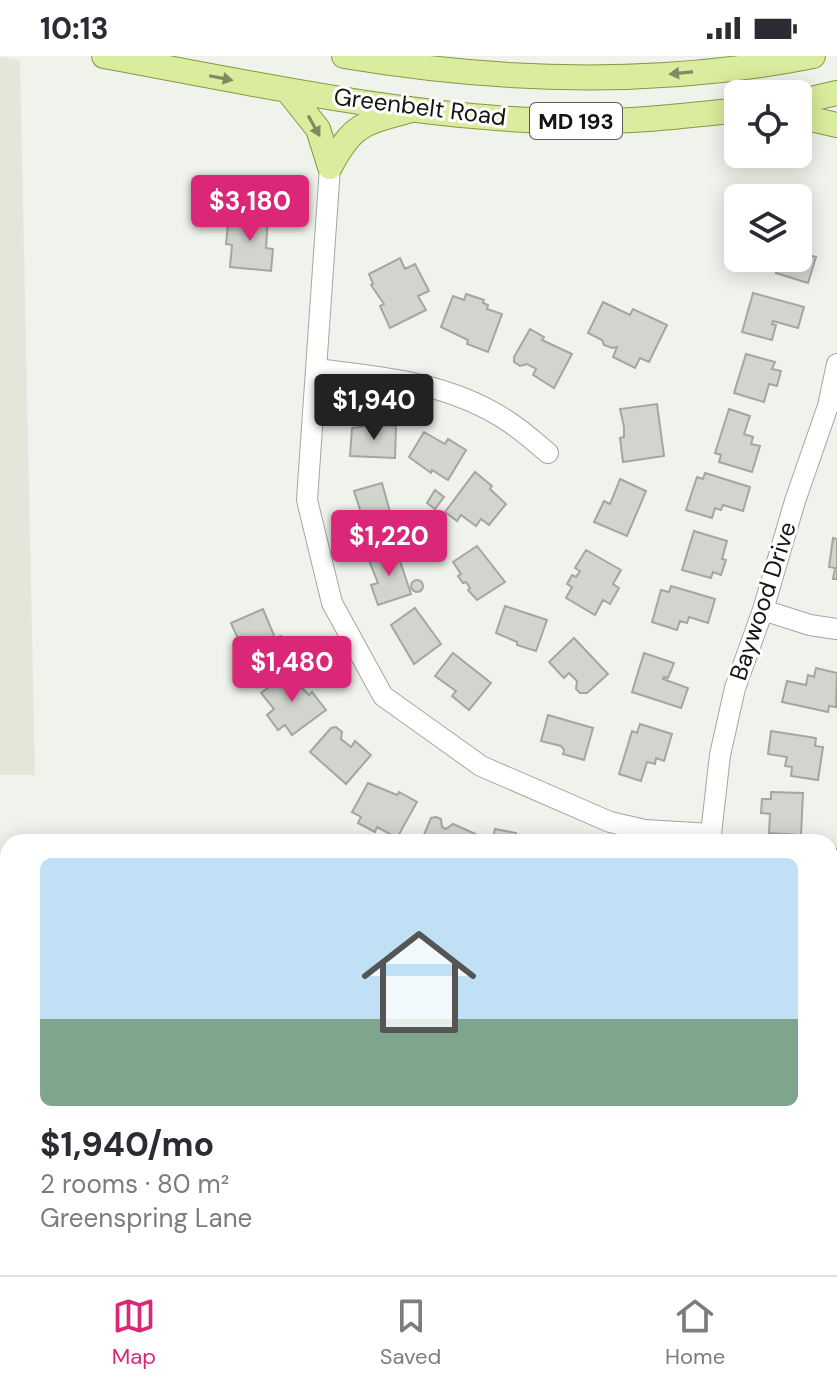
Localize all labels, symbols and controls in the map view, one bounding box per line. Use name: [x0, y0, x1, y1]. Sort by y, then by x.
text: 10:13: [40, 9, 109, 48]
one-way arrow: [668, 67, 693, 80]
one-way arrow: [209, 72, 234, 84]
map controls: [724, 80, 812, 272]
button: locate: [724, 80, 812, 168]
street label: Greenbelt Road: [332, 81, 508, 132]
road number: MD 193: [530, 103, 622, 139]
one-way arrow: [307, 114, 321, 137]
pin: $3,180: [185, 175, 315, 243]
text: $3,180: [209, 184, 291, 218]
button: layers: [724, 184, 812, 272]
pin: $1,940: [309, 374, 439, 442]
text: $1,940: [332, 383, 416, 417]
pin: $1,220: [324, 510, 454, 578]
street label: Baywood Drive: [722, 518, 803, 684]
text: $1,220: [349, 519, 429, 553]
pin: $1,480: [227, 636, 357, 704]
text: $1,480: [250, 645, 334, 679]
icon: home: [347, 910, 491, 1054]
text: $1,940/mo: [40, 1122, 214, 1167]
text: 2 rooms · 80 m²: [40, 1167, 229, 1201]
text: Greenspring Lane: [40, 1201, 252, 1235]
tab: Map: [112, 1294, 156, 1371]
tab: Saved: [380, 1294, 441, 1371]
tab: Home: [665, 1294, 725, 1371]

